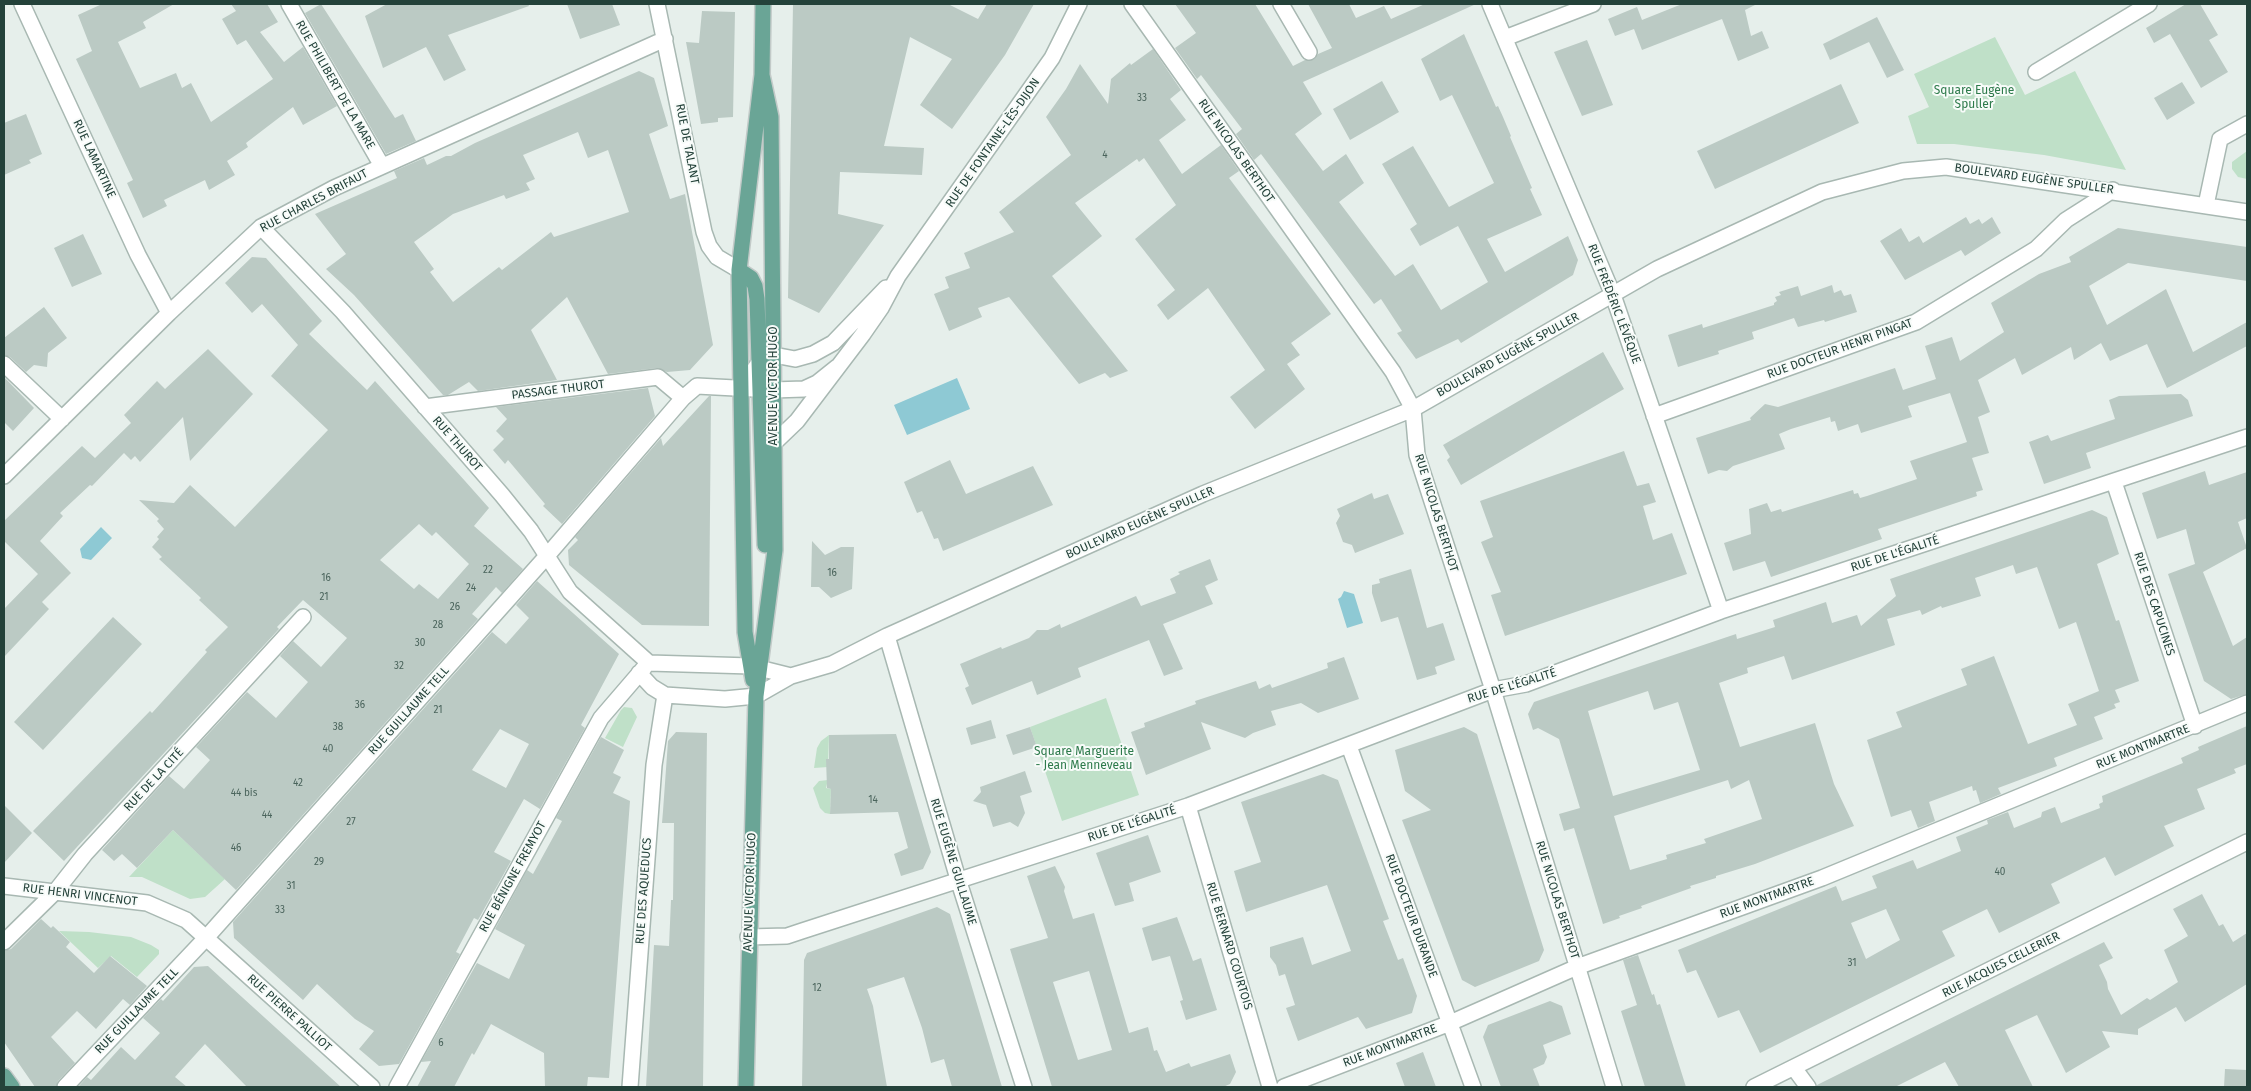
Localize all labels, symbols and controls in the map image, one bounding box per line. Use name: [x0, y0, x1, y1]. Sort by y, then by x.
street label: RUE PHILIBERT DE LA MARE: [292, 18, 378, 152]
street label: RUE DE FONTAINE-LÈS-DIJON: [943, 76, 1043, 210]
park label: Square Eugène Spuller: [1934, 84, 2014, 112]
house number: 33: [1137, 92, 1147, 104]
street label: RUE NICOLAS BERTHOT: [1195, 96, 1277, 206]
street label: RUE DE TALANT: [672, 102, 702, 186]
street label: RUE LAMARTINE: [69, 117, 119, 201]
house number: 4: [1102, 149, 1108, 161]
street label: BOULEVARD EUGÈNE SPULLER: [1953, 161, 2115, 197]
street label: RUE CHARLES BRIFAUT: [258, 166, 370, 236]
street label: RUE FRÉDÉRIC LÉVÊQUE: [1584, 242, 1644, 366]
street label: BOULEVARD EUGÈNE SPULLER: [1434, 310, 1582, 400]
street label: RUE DOCTEUR HENRI PINGAT: [1765, 316, 1915, 382]
street label: AVENUE VICTOR HUGO: [767, 327, 781, 445]
street label: PASSAGE THUROT: [511, 377, 605, 403]
street label: RUE THUROT: [429, 414, 485, 474]
street label: RUE NICOLAS BERTHOT: [1411, 452, 1461, 574]
street label: BOULEVARD EUGÈNE SPULLER: [1064, 484, 1216, 562]
street label: RUE DE L'ÉGALITÉ: [1849, 533, 1941, 575]
street label: RUE DES CAPUCINES: [2130, 550, 2178, 658]
house number: 22: [483, 564, 493, 576]
house number: 16: [827, 567, 837, 579]
house number: 16: [321, 572, 331, 584]
house number: 24: [466, 582, 476, 594]
house number: 21: [319, 591, 329, 603]
house number: 26: [450, 601, 460, 613]
house number: 28: [433, 619, 443, 631]
house number: 30: [415, 637, 425, 649]
house number: 32: [394, 660, 404, 672]
street label: RUE GUILLAUME TELL: [366, 664, 452, 758]
street label: RUE DE L'ÉGALITÉ: [1466, 666, 1558, 706]
house number: 36: [355, 699, 365, 711]
house number: 21: [433, 704, 443, 716]
house number: 38: [333, 721, 343, 733]
street label: RUE MONTMARTRE: [2094, 722, 2192, 772]
house number: 40: [323, 743, 333, 755]
street label: RUE DE LA CITÉ: [121, 745, 187, 815]
park label: Square Marguerite - Jean Menneveau: [1034, 745, 1134, 773]
house number: 42: [293, 777, 303, 789]
house number: 44 bis: [231, 787, 257, 799]
house number: 14: [868, 794, 878, 806]
street label: RUE EUGÈNE GUILLAUME: [927, 797, 979, 927]
street label: RUE DE L'ÉGALITÉ: [1086, 803, 1178, 845]
house number: 44: [262, 809, 272, 821]
house number: 27: [346, 816, 356, 828]
street label: RUE BÉNIGNE FREMYOT: [477, 819, 549, 935]
street label: AVENUE VICTOR HUGO: [741, 832, 759, 952]
street label: RUE DES AQUEDUCS: [633, 837, 655, 945]
street label: RUE NICOLAS BERTHOT: [1532, 839, 1582, 961]
house number: 46: [231, 842, 241, 854]
street label: RUE DOCTEUR DURANDE: [1382, 852, 1440, 980]
house number: 29: [314, 856, 324, 868]
house number: 40: [1995, 866, 2005, 878]
street label: RUE MONTMARTRE: [1718, 874, 1816, 922]
house number: 31: [286, 880, 296, 892]
street label: RUE BERNARD COURTOIS: [1203, 880, 1255, 1012]
street label: RUE HENRI VINCENOT: [22, 881, 138, 909]
house number: 33: [275, 904, 285, 916]
street label: RUE JACQUES CELLERIER: [1940, 929, 2062, 1001]
house number: 31: [1847, 957, 1857, 969]
street label: RUE GUILLAUME TELL: [92, 965, 182, 1057]
street label: RUE PIERRE PALLIOT: [244, 971, 334, 1055]
house number: 12: [812, 982, 822, 994]
street label: RUE MONTMARTRE: [1341, 1021, 1439, 1071]
house number: 6: [438, 1037, 444, 1049]

